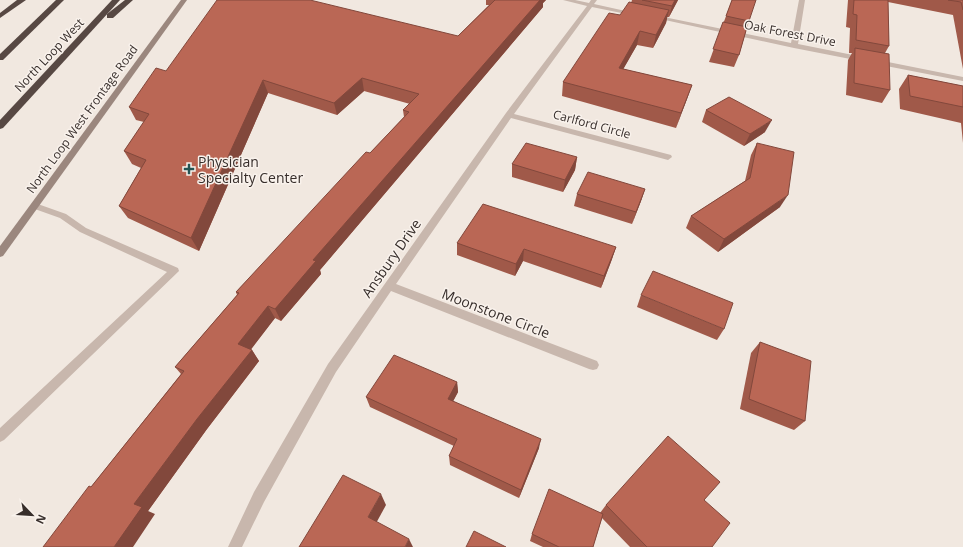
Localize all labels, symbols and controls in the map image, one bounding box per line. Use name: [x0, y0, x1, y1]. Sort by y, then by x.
street label: North Loop West: [10, 15, 88, 95]
street label: Oak Forest Drive: [743, 16, 838, 50]
street label: North Loop West Frontage Road: [22, 41, 142, 197]
street label: Carlford Circle: [551, 105, 633, 143]
place label: Physician Specialty Center: [198, 152, 303, 187]
marker: Physician Specialty Center: [183, 163, 195, 175]
street label: Ansbury Drive: [357, 215, 425, 301]
street label: Moonstone Circle: [439, 284, 553, 342]
north arrow: [12, 495, 52, 535]
text: N: [33, 512, 50, 527]

